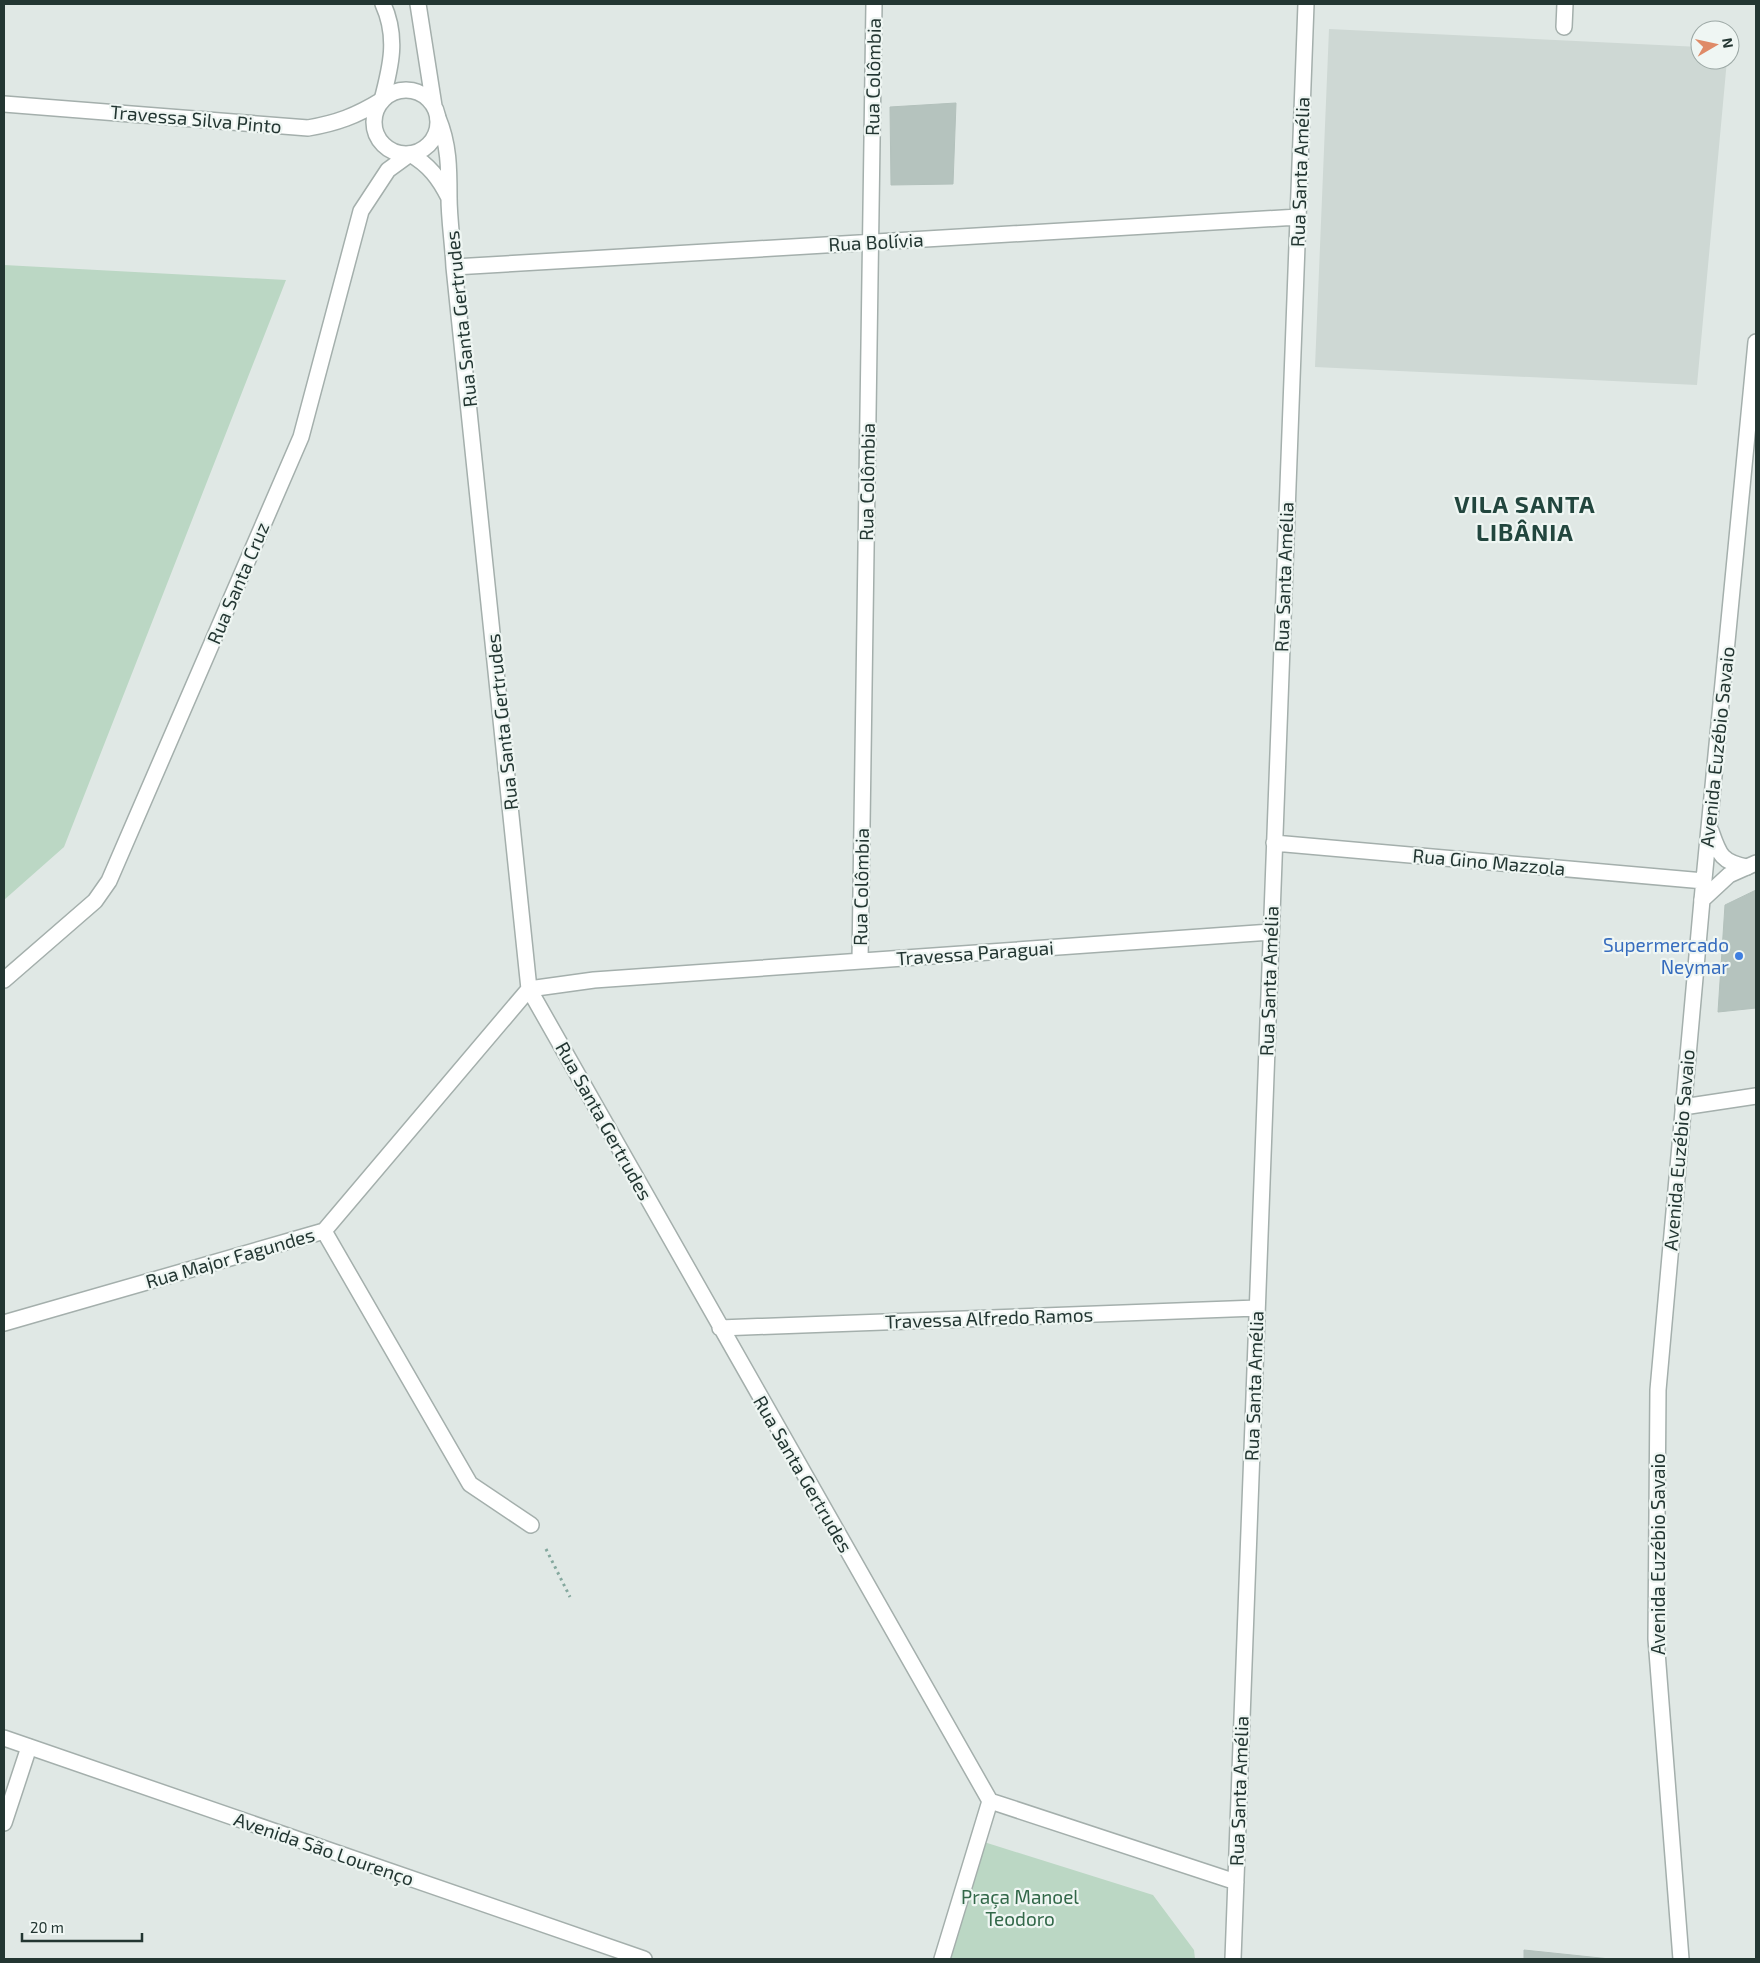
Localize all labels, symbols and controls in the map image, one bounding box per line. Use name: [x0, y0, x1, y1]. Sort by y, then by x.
street label: Rua Colômbia: [860, 18, 885, 136]
north arrow: [1690, 20, 1740, 70]
text: N: [1719, 37, 1738, 49]
street label: Rua Santa Amélia: [1285, 96, 1314, 247]
street label: Travessa Silva Pinto: [110, 100, 283, 137]
street label: Rua Bolívia: [828, 228, 924, 255]
street label: Rua Santa Gertrudes: [440, 230, 481, 409]
street label: Rua Colômbia: [854, 423, 879, 541]
district label: VILA SANTA LIBÂNIA: [1454, 489, 1596, 546]
street label: Rua Santa Amélia: [1269, 501, 1298, 652]
street label: Rua Santa Cruz: [202, 518, 274, 647]
street label: Rua Santa Gertrudes: [481, 633, 522, 812]
street label: Avenida Euzébio Savaio: [1695, 645, 1738, 849]
street label: Rua Colômbia: [848, 828, 873, 946]
street label: Rua Gino Mazzola: [1412, 843, 1566, 880]
street label: Rua Santa Amélia: [1254, 905, 1283, 1056]
place label: Supermercado Neymar: [1603, 933, 1729, 978]
street label: Travessa Paraguai: [896, 936, 1054, 969]
marker: Supermercado Neymar: [1733, 950, 1745, 962]
street label: Rua Santa Gertrudes: [551, 1038, 658, 1204]
street label: Avenida Euzébio Savaio: [1658, 1048, 1699, 1251]
street label: Rua Major Fagundes: [143, 1222, 317, 1293]
street label: Travessa Alfredo Ramos: [884, 1302, 1094, 1333]
street label: Rua Santa Amélia: [1239, 1310, 1268, 1461]
street label: Rua Santa Gertrudes: [749, 1391, 858, 1556]
street label: Avenida Euzébio Savaio: [1646, 1453, 1669, 1655]
street label: Rua Santa Amélia: [1224, 1715, 1253, 1866]
street label: Avenida São Lourenço: [231, 1807, 417, 1891]
park label: Praça Manoel Teodoro: [961, 1885, 1079, 1930]
scale bar: [22, 1910, 142, 1942]
text: 20 m: [30, 1918, 64, 1936]

